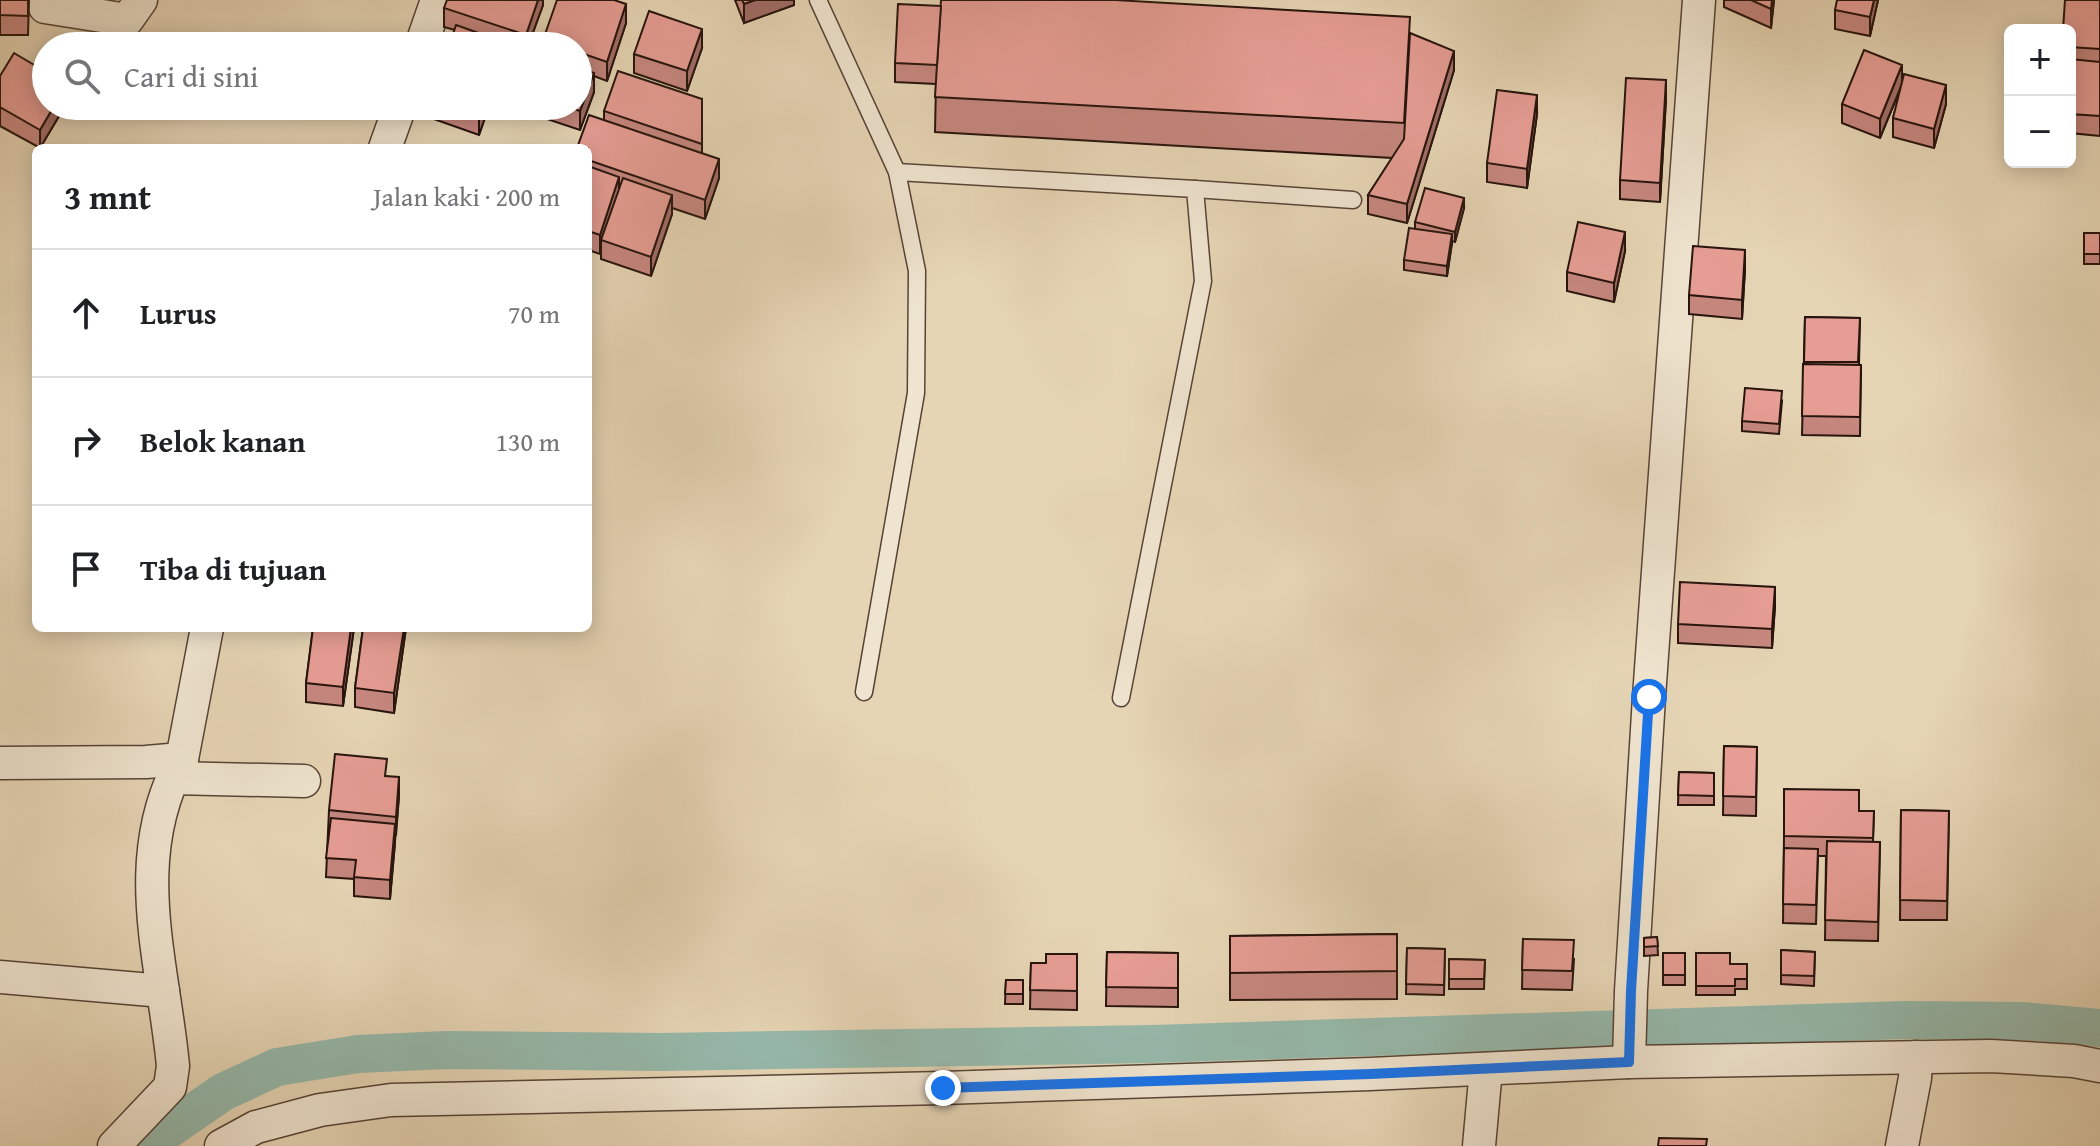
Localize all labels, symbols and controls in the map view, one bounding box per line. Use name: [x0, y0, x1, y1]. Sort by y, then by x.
map controls: [2004, 24, 2076, 168]
button: +: [2004, 24, 2076, 96]
search box: [32, 32, 592, 120]
icon: search: [60, 54, 104, 98]
text: Cari di sini: [124, 54, 259, 98]
button: −: [2004, 96, 2076, 168]
text: 3 mnt: [64, 172, 151, 221]
text: Jalan kaki · 200 m: [373, 177, 560, 216]
icon: ahead: [64, 291, 108, 335]
text: Lurus: [140, 291, 217, 335]
text: 70 m: [508, 294, 560, 333]
icon: right: [64, 419, 108, 463]
text: Belok kanan: [140, 419, 305, 463]
text: 130 m: [495, 422, 560, 461]
icon: arrive: [64, 547, 108, 591]
text: Tiba di tujuan: [140, 547, 326, 591]
route start: [1631, 679, 1667, 715]
route end: [925, 1070, 961, 1106]

